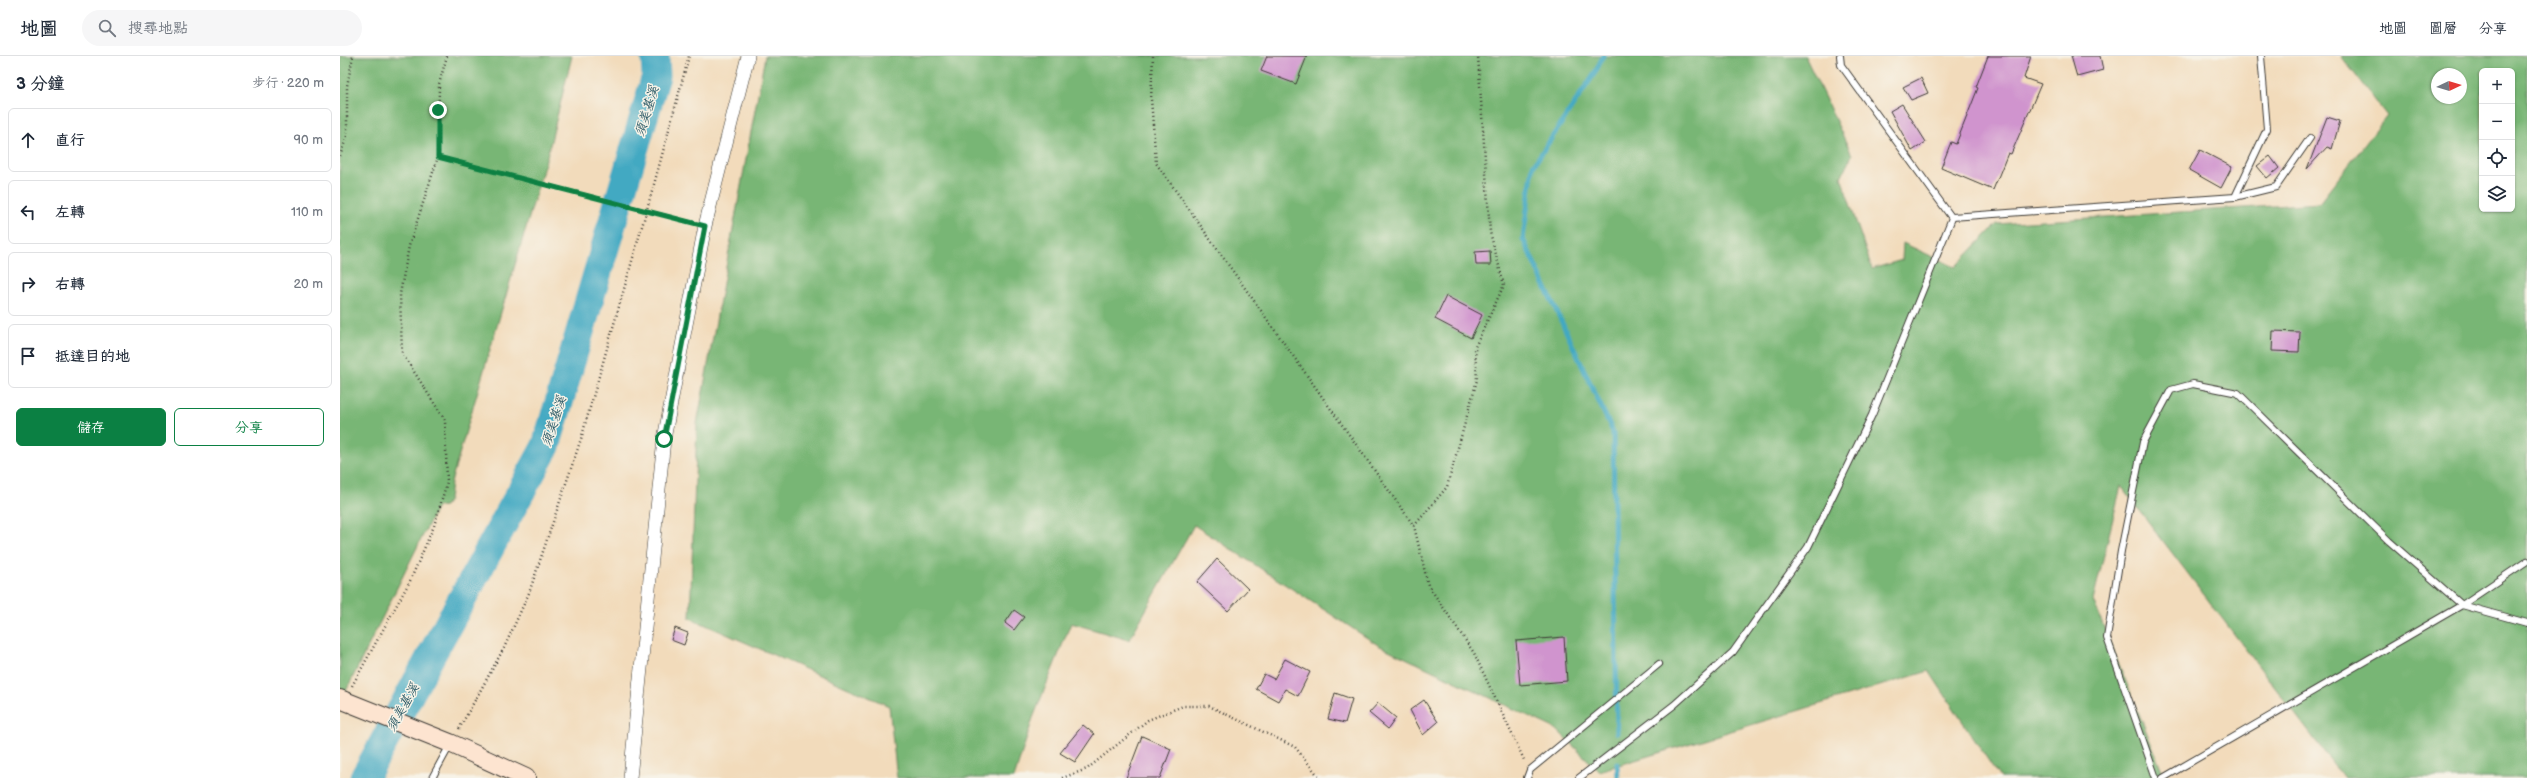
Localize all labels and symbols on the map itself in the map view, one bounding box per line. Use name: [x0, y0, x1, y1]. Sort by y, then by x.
north arrow: [2431, 68, 2467, 104]
water label: 須美基溪: [632, 83, 662, 139]
route end: [429, 101, 447, 119]
water label: 須美基溪: [538, 393, 570, 449]
route start: [655, 430, 673, 448]
water label: 須美基溪: [383, 680, 423, 734]

